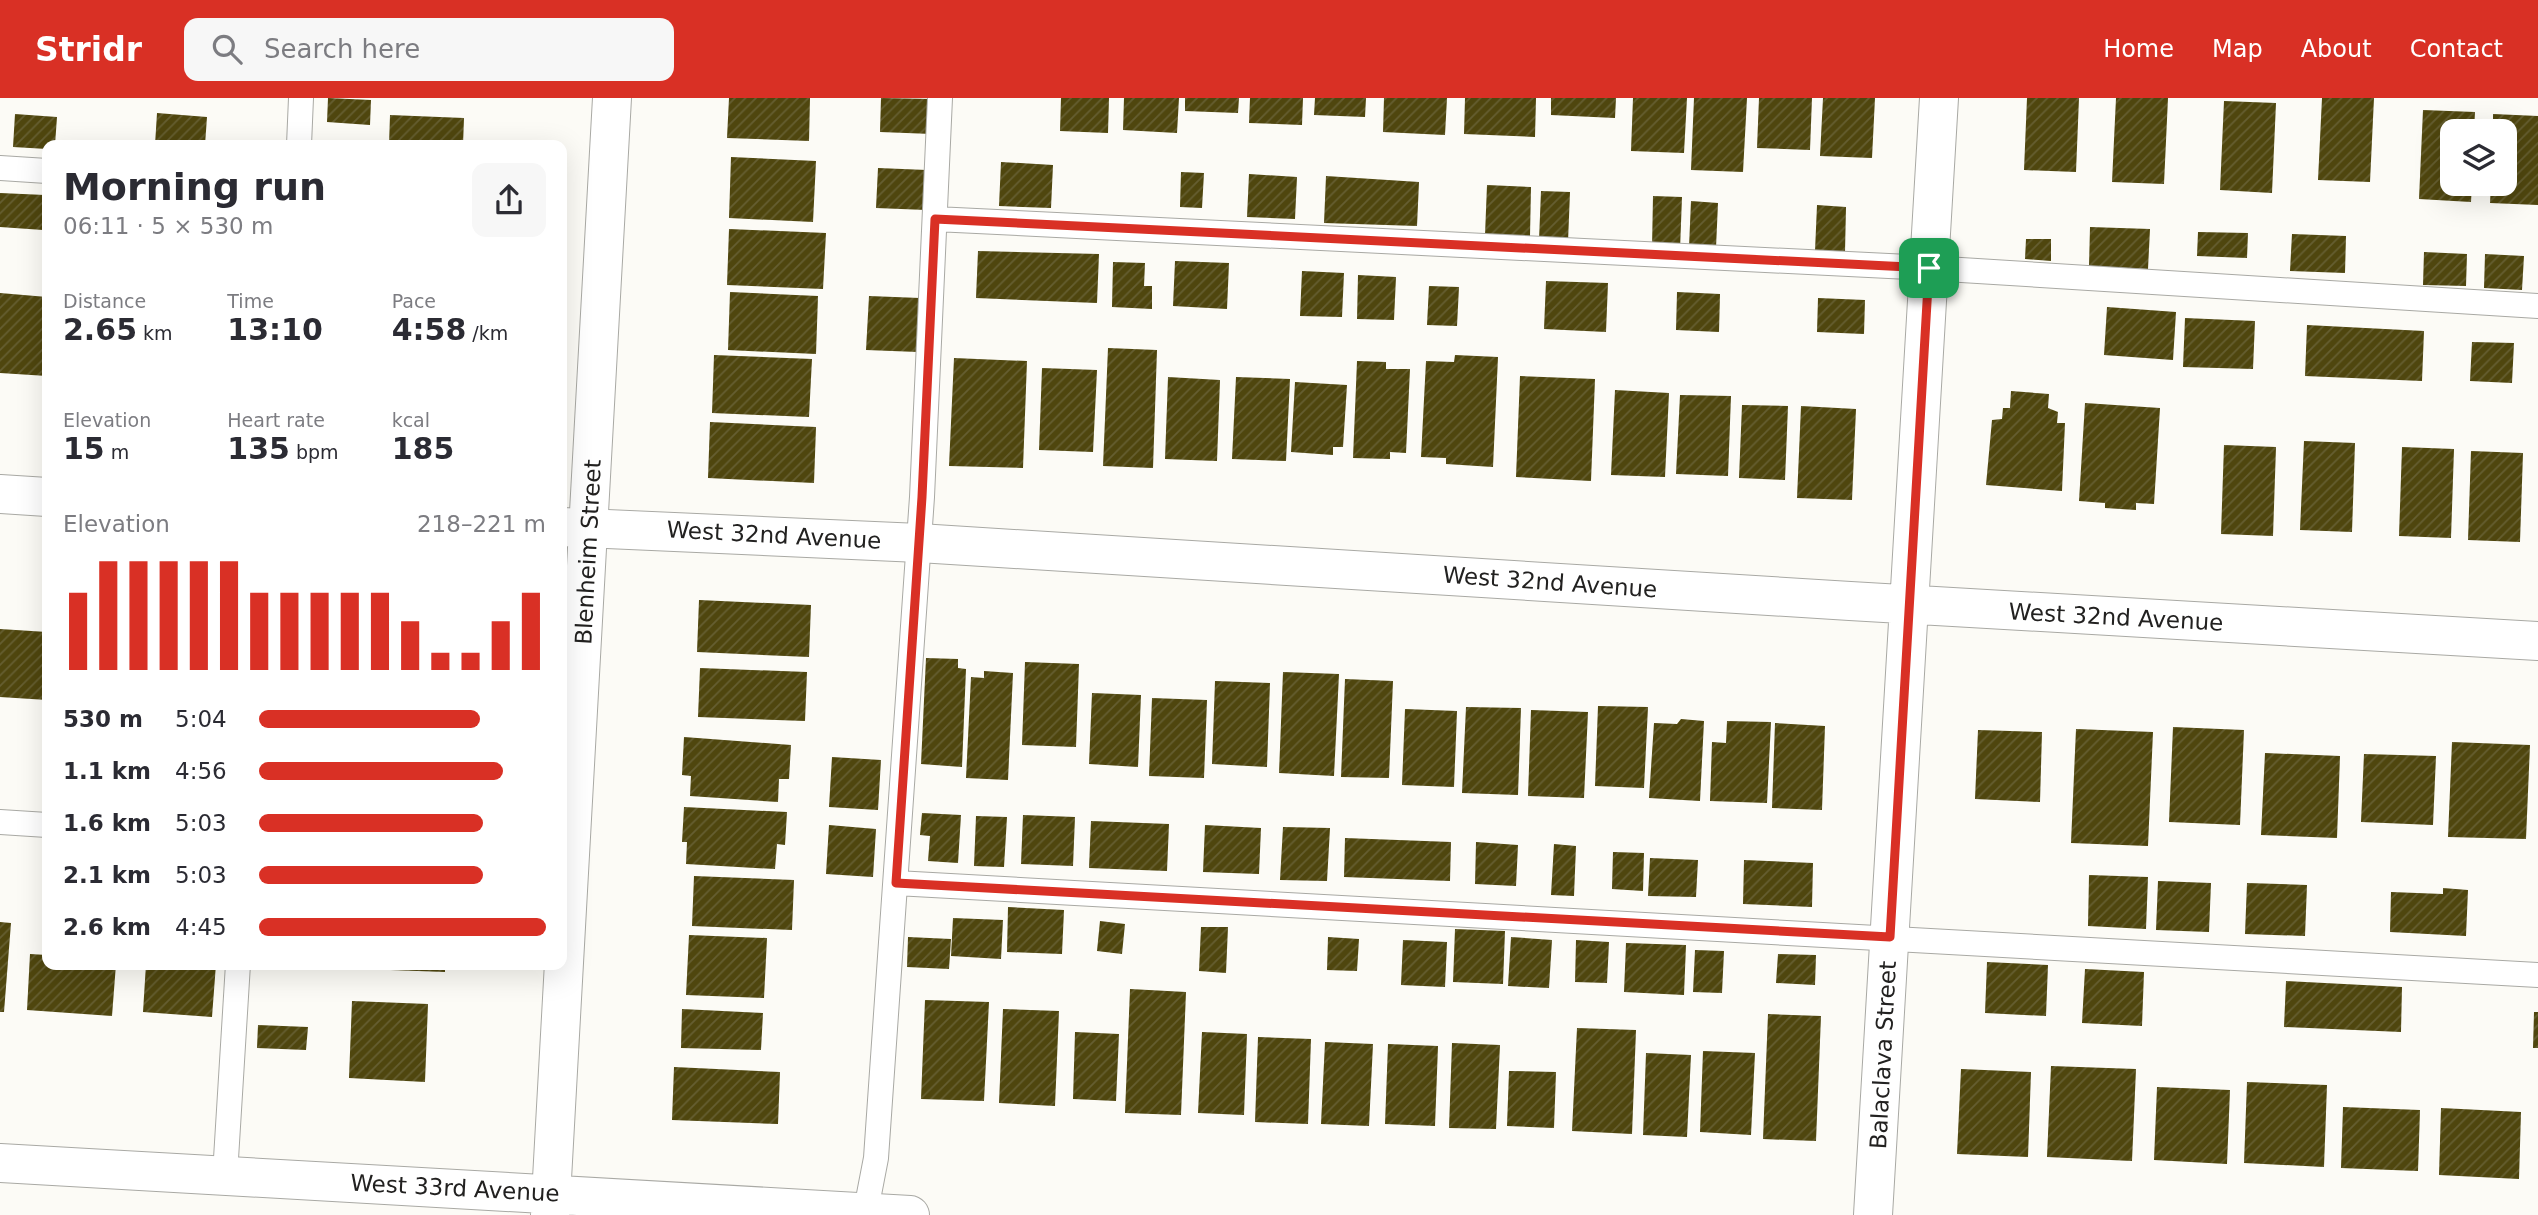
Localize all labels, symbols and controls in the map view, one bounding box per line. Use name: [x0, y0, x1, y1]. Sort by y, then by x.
search box: [184, 18, 674, 81]
text: Stridr: [35, 30, 142, 69]
icon: search: [208, 30, 246, 68]
text: Search here: [264, 34, 420, 64]
text: Home: [2103, 35, 2174, 63]
text: Map: [2212, 35, 2263, 63]
text: About: [2301, 35, 2372, 63]
text: Contact: [2410, 35, 2503, 63]
map controls: [2440, 119, 2517, 196]
button: layers: [2440, 119, 2517, 196]
button: share: [472, 163, 546, 237]
text: Morning run: [63, 165, 326, 209]
text: 06:11 · 5 × 530 m: [63, 213, 273, 239]
pin: [1899, 238, 1959, 298]
icon: arrive: [1910, 249, 1948, 287]
text: Distance: [63, 290, 146, 312]
text: Time: [227, 290, 274, 312]
text: Pace: [392, 290, 436, 312]
text: 2.65: [63, 312, 137, 347]
text: 13:10: [227, 312, 323, 347]
text: 4:58: [392, 312, 466, 347]
text: km: [137, 322, 173, 344]
text: /km: [466, 322, 508, 344]
text: Elevation: [63, 409, 151, 431]
text: Heart rate: [227, 409, 325, 431]
text: kcal: [392, 409, 430, 431]
text: 15: [63, 431, 105, 466]
text: 135: [227, 431, 290, 466]
text: 185: [392, 431, 454, 466]
text: m: [105, 441, 129, 463]
text: bpm: [290, 441, 339, 463]
street label: Blenheim Street: [570, 459, 606, 645]
text: Elevation: [63, 511, 170, 537]
text: 218–221 m: [417, 511, 546, 537]
street label: West 32nd Avenue: [666, 516, 882, 554]
street label: West 32nd Avenue: [1442, 562, 1658, 602]
street label: West 32nd Avenue: [2008, 598, 2224, 636]
text: 530 m: [63, 706, 143, 732]
text: 5:04: [175, 706, 227, 732]
text: 1.1 km: [63, 758, 151, 784]
text: 4:56: [175, 758, 227, 784]
text: 1.6 km: [63, 810, 151, 836]
text: 5:03: [175, 810, 227, 836]
text: 2.1 km: [63, 862, 151, 888]
text: 5:03: [175, 862, 227, 888]
text: 2.6 km: [63, 914, 151, 940]
text: 4:45: [175, 914, 227, 940]
street label: Balaclava Street: [1865, 960, 1901, 1150]
street label: West 33rd Avenue: [350, 1170, 560, 1206]

